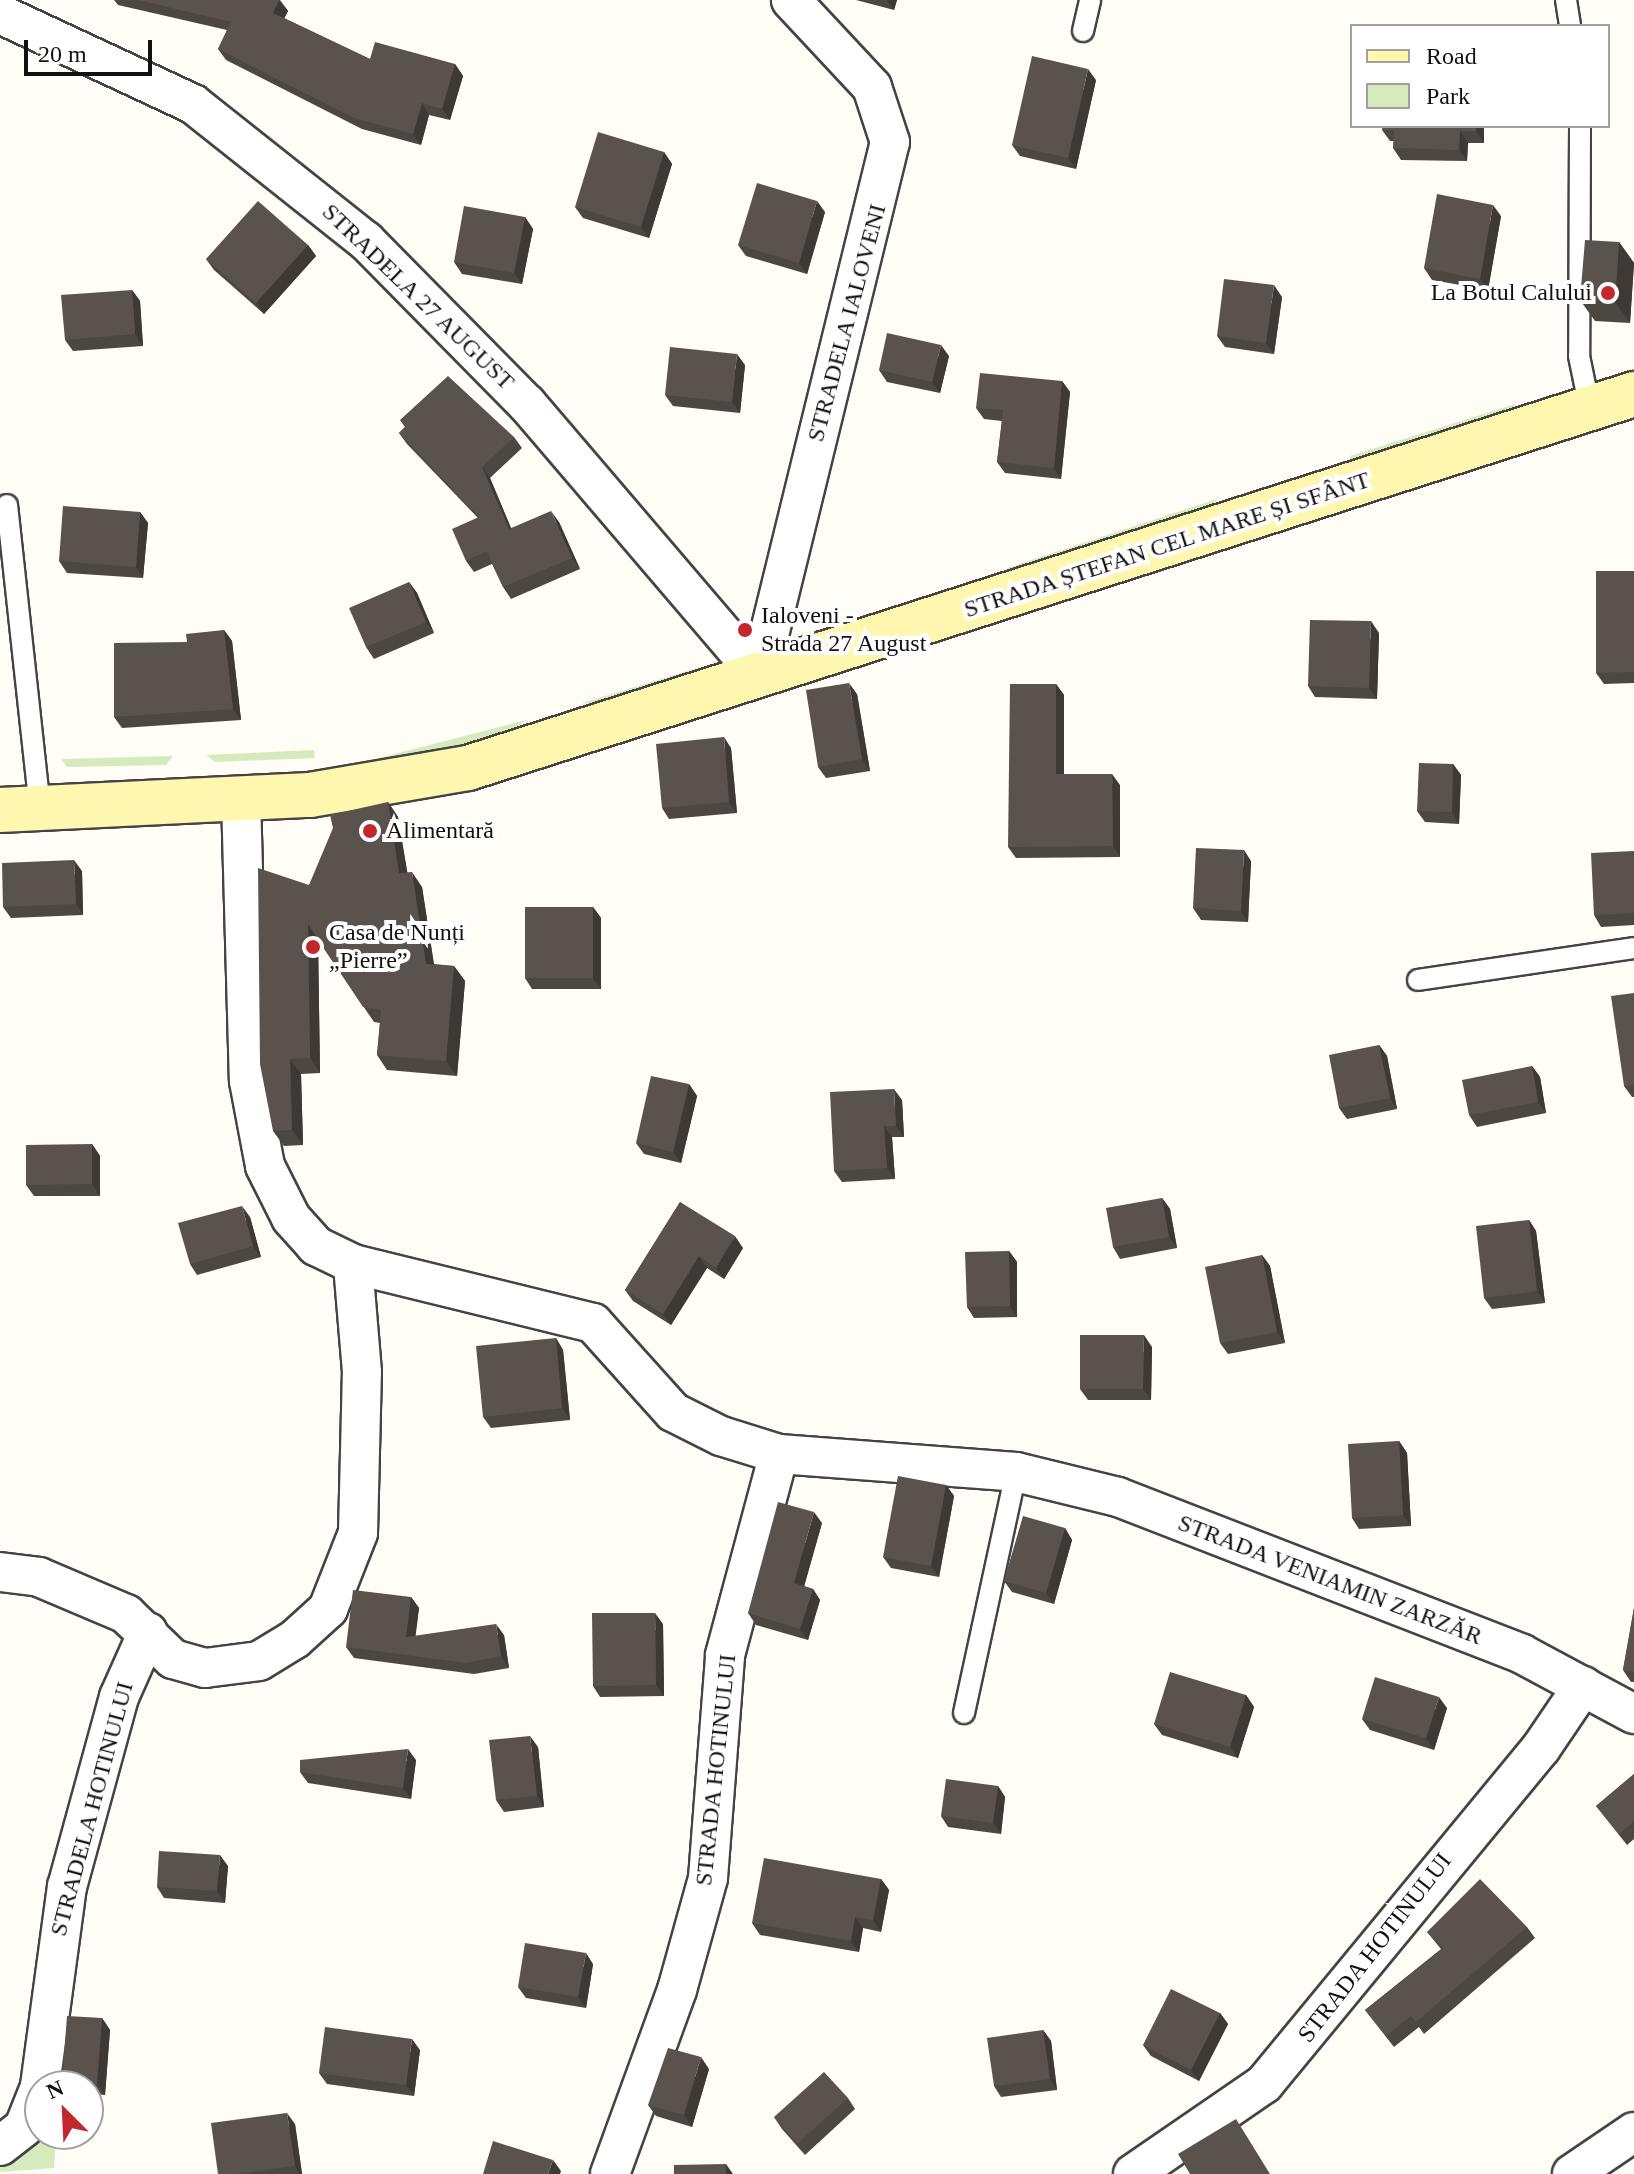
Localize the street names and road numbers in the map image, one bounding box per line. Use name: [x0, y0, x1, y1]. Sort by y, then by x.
street label: STRADELA 27 AUGUST: [315, 197, 521, 397]
street label: STRADELA IALOVENI: [801, 200, 893, 446]
street label: STRADA ȘTEFAN CEL MARE ȘI SFÂNT: [960, 465, 1374, 625]
street label: STRADA VENIAMIN ZARZĂR: [1173, 1508, 1487, 1652]
street label: STRADA HOTINULUI: [689, 1652, 743, 1888]
street label: STRADELA HOTINULUI: [44, 1678, 140, 1940]
street label: STRADA HOTINULUI: [1292, 1847, 1458, 2049]

